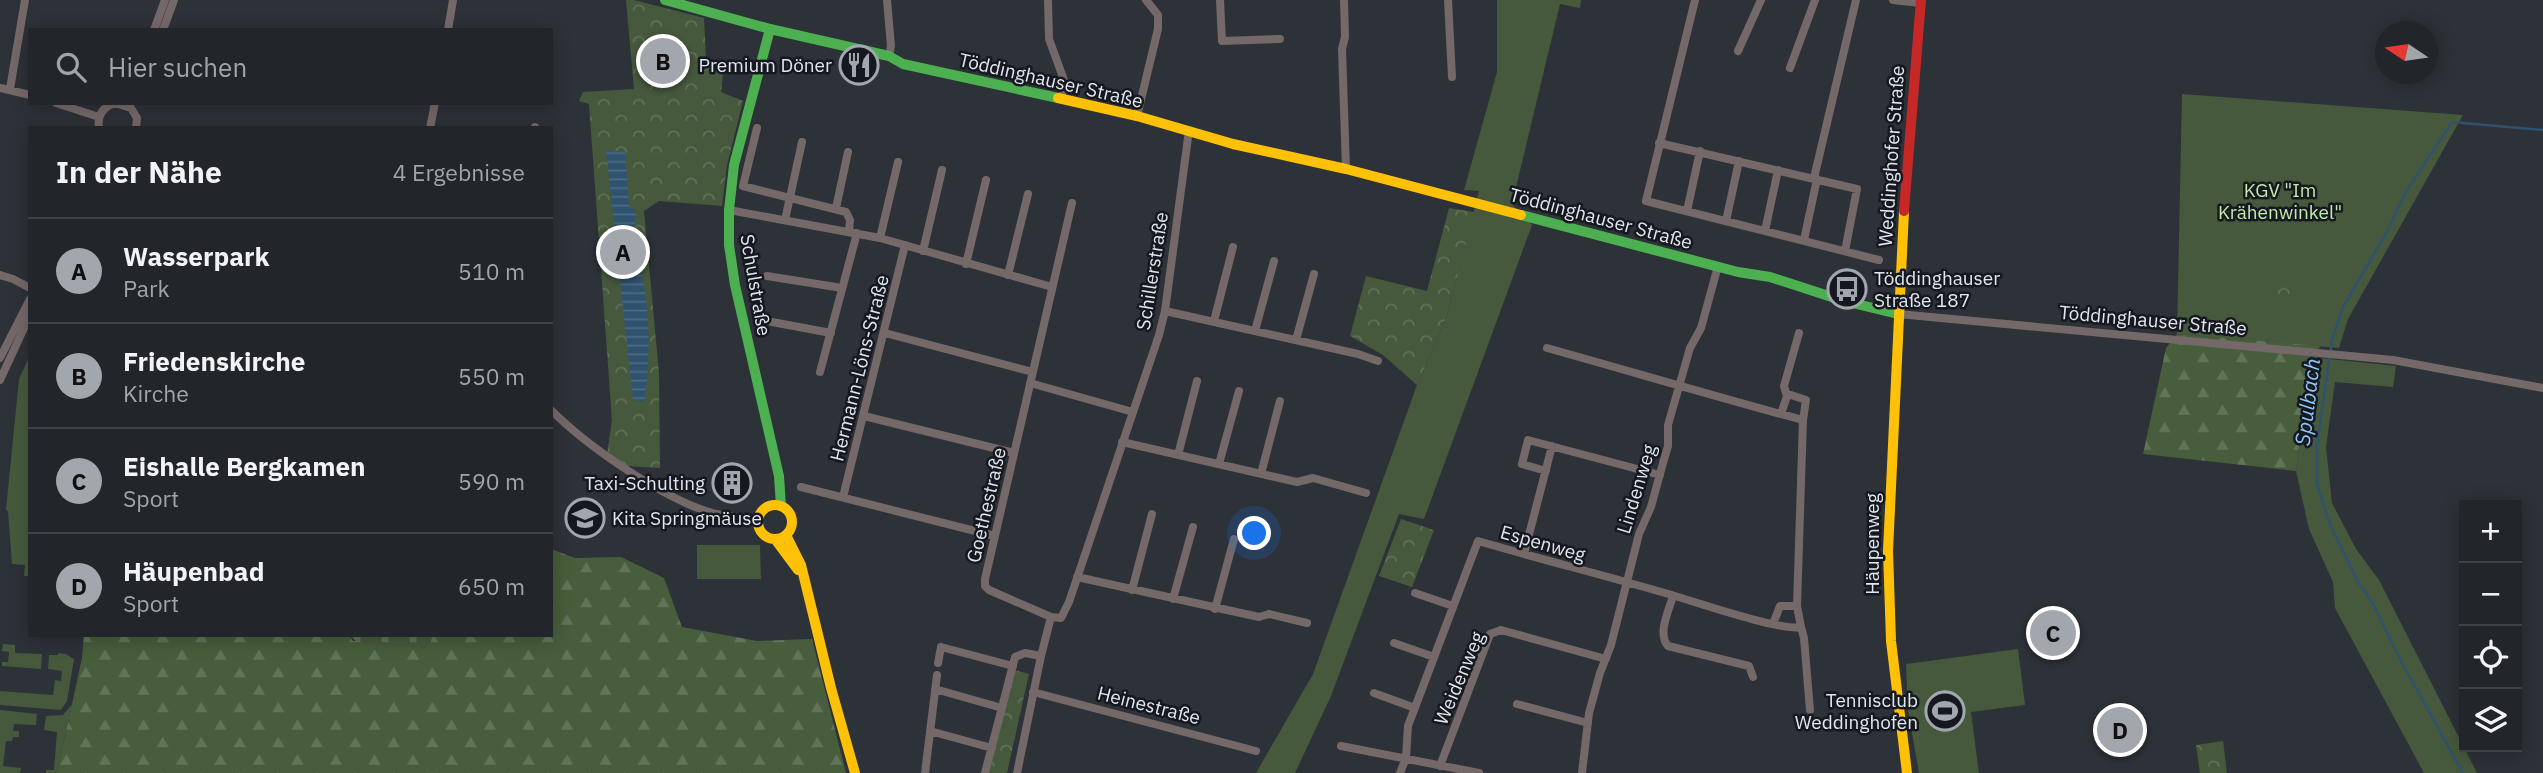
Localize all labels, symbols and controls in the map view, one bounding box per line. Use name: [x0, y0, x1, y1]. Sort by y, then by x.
north arrow: [2375, 21, 2438, 84]
search box: [28, 28, 553, 105]
pin: B: [640, 35, 686, 87]
restaurant icon: Premium Döner: [838, 44, 880, 86]
street label: Töddinghauser Straße: [957, 47, 1145, 113]
icon: search: [52, 48, 90, 86]
text: Hier suchen: [108, 50, 247, 84]
place label: Premium Döner: [699, 53, 832, 77]
street label: Weddinghofer Straße: [1873, 65, 1909, 247]
text: In der Nähe: [56, 152, 222, 191]
text: 4 Ergebnisse: [393, 157, 525, 187]
park label: KGV "Im Krähenwinkel": [2218, 178, 2342, 224]
street label: Töddinghauser Straße: [1507, 182, 1695, 254]
street label: Schillerstraße: [1131, 210, 1173, 332]
pin: A: [600, 226, 646, 278]
street label: Schulstraße: [735, 232, 777, 338]
text: Wasserpark: [123, 239, 270, 273]
text: A: [71, 256, 87, 286]
text: 510 m: [458, 256, 525, 286]
place label: Töddinghauser Straße 187: [1874, 266, 2000, 312]
bus stop icon: Töddinghauser Straße 187: [1826, 268, 1868, 310]
street label: Hermann-Löns-Straße: [824, 272, 894, 464]
text: Park: [123, 273, 170, 303]
street label: Töddinghauser Straße: [2058, 300, 2248, 340]
text: Friedenskirche: [123, 344, 305, 378]
water label: Spulbach: [2288, 357, 2326, 447]
text: B: [71, 361, 87, 391]
text: 550 m: [458, 361, 525, 391]
text: Kirche: [123, 378, 189, 408]
street label: Lindenweg: [1611, 441, 1661, 537]
street label: Goethestraße: [961, 445, 1011, 565]
text: Eishalle Bergkamen: [123, 449, 366, 483]
building icon: Taxi-Schulting: [711, 462, 753, 504]
text: C: [72, 466, 86, 496]
text: 590 m: [458, 466, 525, 496]
place label: Taxi-Schulting: [584, 471, 705, 495]
text: Sport: [123, 483, 179, 513]
street label: Häupenweg: [1860, 493, 1884, 595]
school or university icon: Kita Springmäuse: [564, 497, 606, 539]
map controls: [2459, 500, 2522, 752]
button: +: [2459, 500, 2522, 563]
place label: Kita Springmäuse: [612, 506, 762, 530]
your location: [1237, 516, 1271, 550]
street label: Espenweg: [1498, 519, 1588, 567]
text: Häupenbad: [123, 554, 264, 588]
button: −: [2459, 563, 2522, 626]
text: D: [71, 571, 87, 601]
text: 650 m: [458, 571, 525, 601]
text: Sport: [123, 588, 179, 618]
pin: C: [2030, 607, 2076, 659]
button: locate: [2459, 626, 2522, 689]
street label: Weidenweg: [1429, 628, 1489, 728]
street label: Heinestraße: [1095, 681, 1203, 729]
place label: Tennisclub Weddinghofen: [1795, 688, 1918, 734]
button: layers: [2459, 689, 2522, 752]
sports icon: Tennisclub Weddinghofen: [1924, 690, 1966, 732]
pin: D: [2097, 704, 2143, 756]

